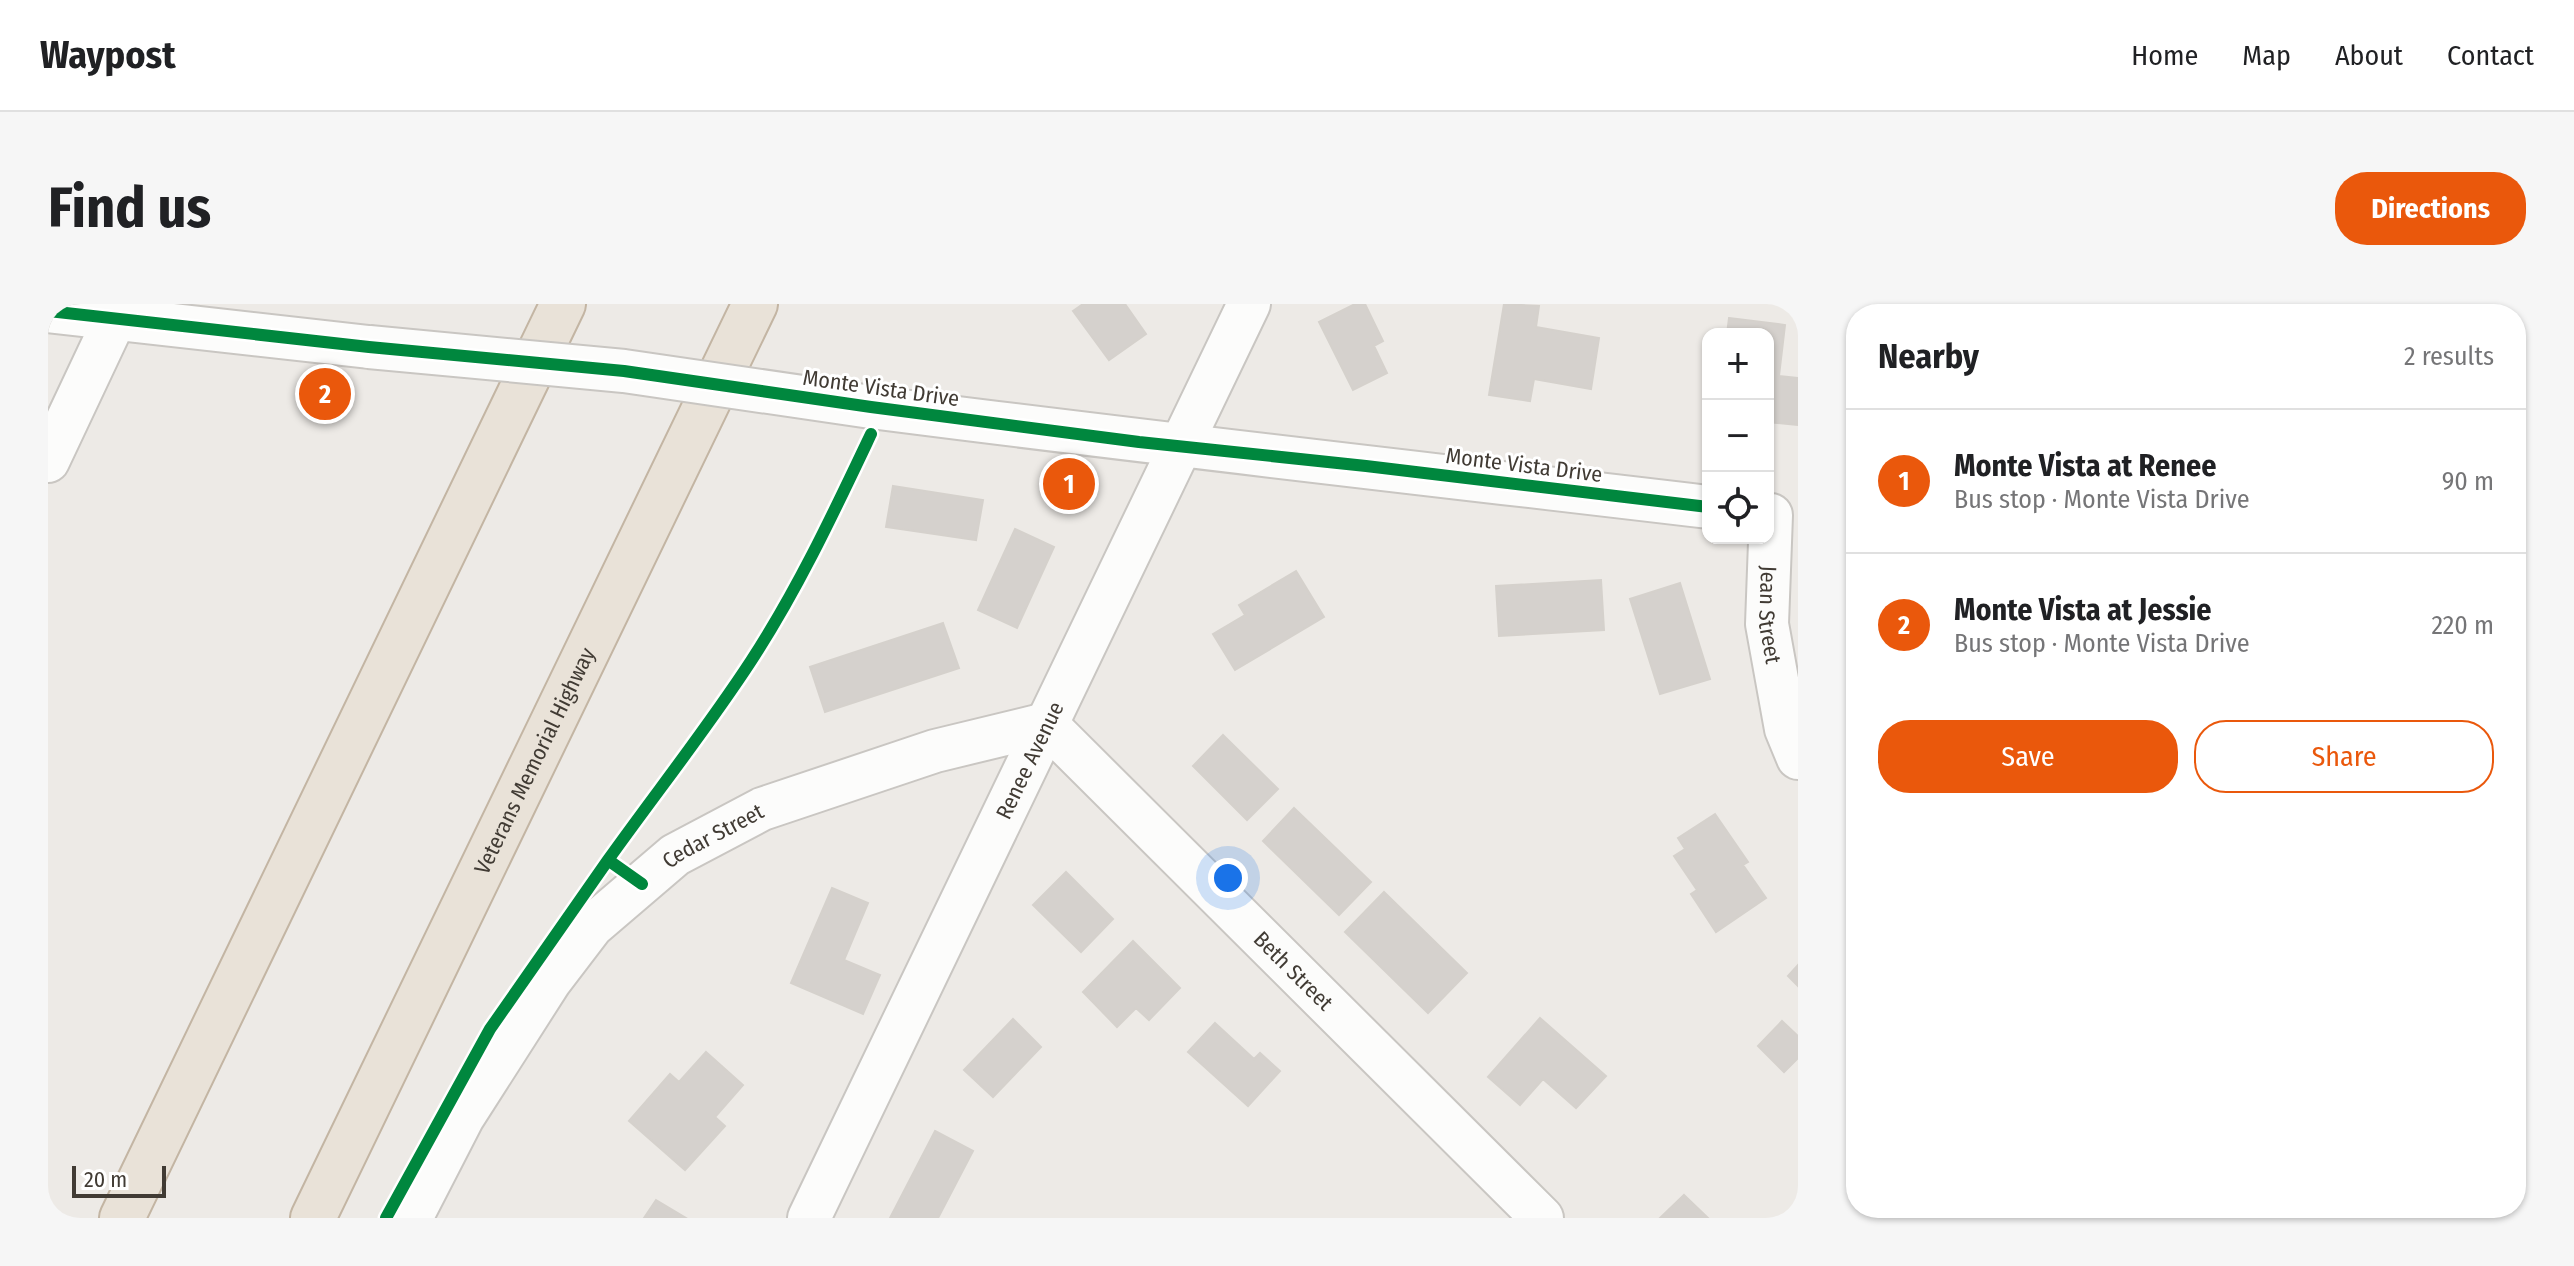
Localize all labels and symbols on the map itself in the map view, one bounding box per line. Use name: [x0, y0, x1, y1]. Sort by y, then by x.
pin: 2: [299, 364, 351, 424]
street label: Monte Vista Drive: [801, 364, 961, 412]
street label: Monte Vista Drive: [1444, 442, 1604, 488]
pin: 1: [1043, 454, 1095, 514]
street label: Jean Street: [1753, 565, 1788, 667]
street label: Veterans Memorial Highway: [468, 643, 600, 878]
street label: Renee Avenue: [990, 697, 1069, 823]
street label: Cedar Street: [656, 797, 769, 874]
your location: [1208, 858, 1248, 898]
street label: Beth Street: [1248, 925, 1339, 1016]
scale bar: [72, 1162, 166, 1198]

